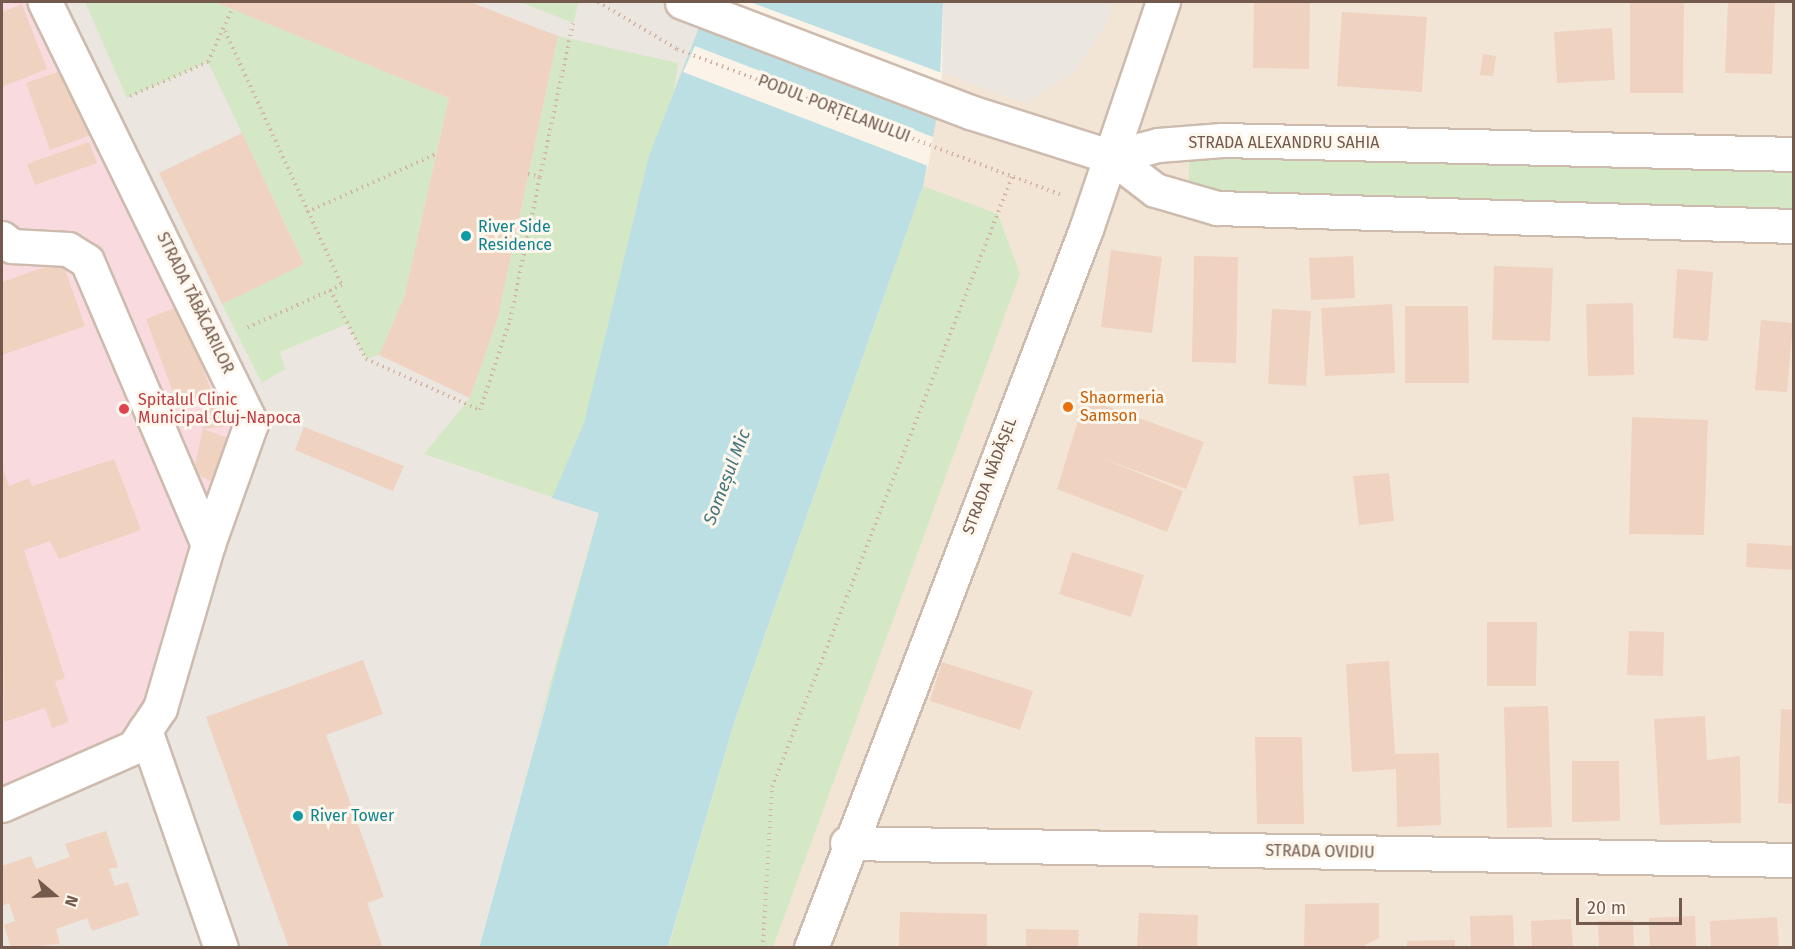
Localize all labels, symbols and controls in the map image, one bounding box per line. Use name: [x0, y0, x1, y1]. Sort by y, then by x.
street label: PODUL PORȚELANULUI: [755, 71, 913, 147]
street label: STRADA ALEXANDRU SAHIA: [1189, 133, 1379, 153]
place label: River Side Residence: [478, 217, 552, 255]
street label: STRADA TĂBĂCARILOR: [152, 229, 238, 377]
marker: River Side Residence: [459, 229, 473, 243]
place label: Shaormeria Samson: [1080, 388, 1164, 426]
place label: Spitalul Clinic Municipal Cluj-Napoca: [138, 390, 301, 428]
marker: Spitalul Clinic Municipal Cluj-Napoca: [115, 400, 133, 418]
marker: Shaormeria Samson: [1061, 400, 1075, 414]
street label: STRADA NĂDĂȘEL: [959, 415, 1021, 537]
water label: Someșul Mic: [699, 426, 755, 528]
place label: River Tower: [310, 806, 394, 826]
marker: River Tower: [291, 809, 305, 823]
street label: STRADA OVIDIU: [1265, 841, 1375, 863]
north arrow: [24, 865, 84, 925]
scale bar: [1579, 886, 1686, 924]
text: N: [61, 893, 82, 909]
text: 20 m: [1587, 897, 1626, 919]

